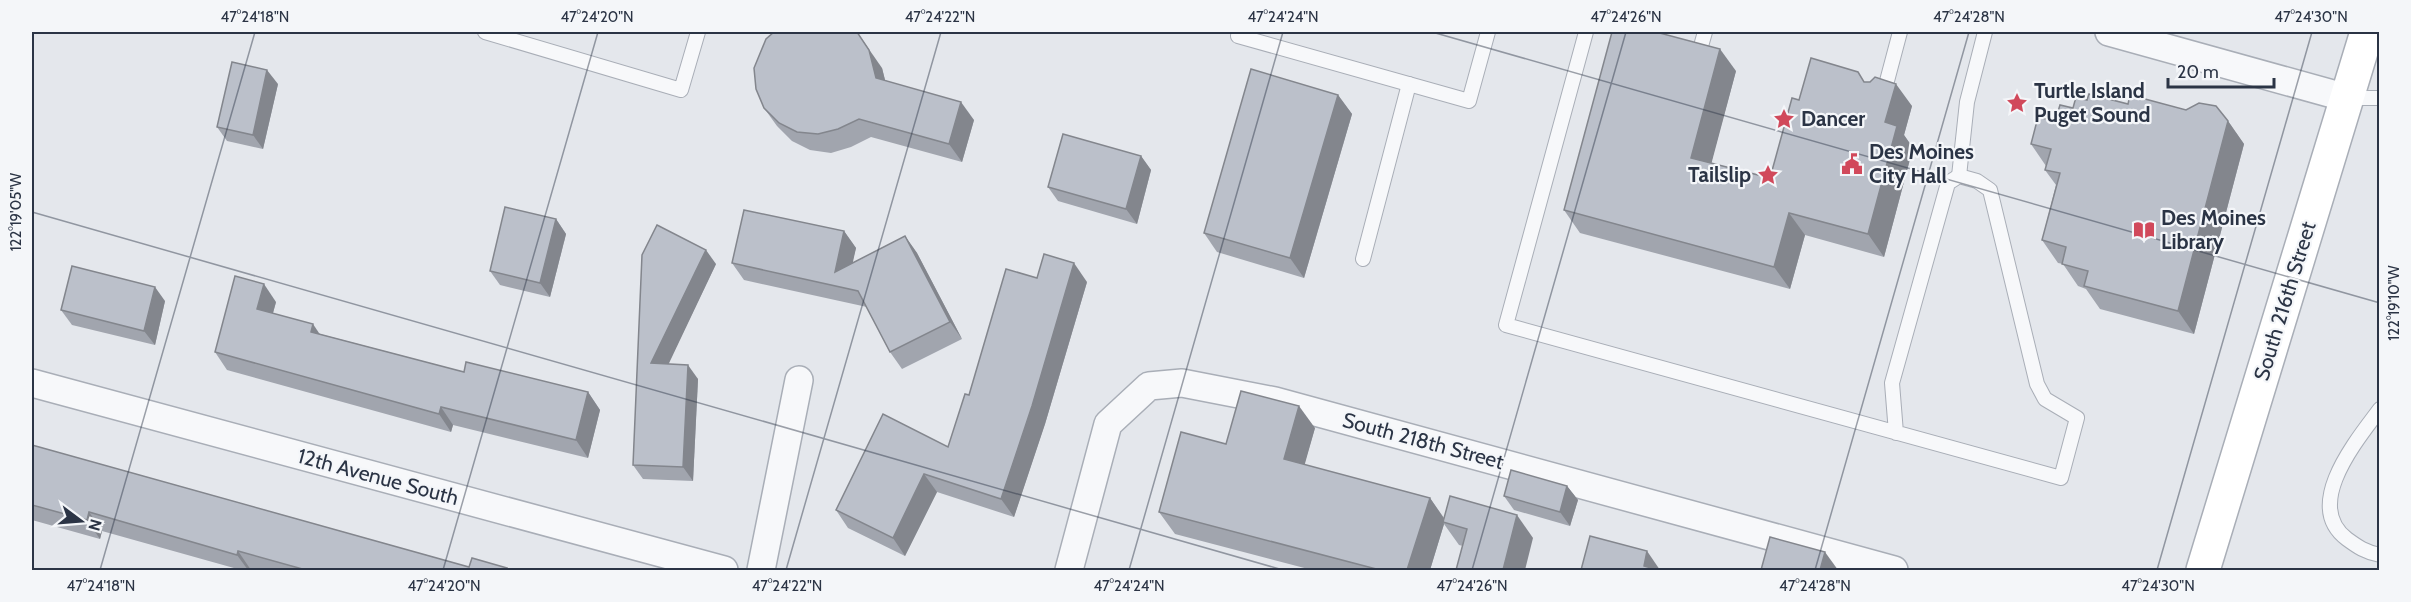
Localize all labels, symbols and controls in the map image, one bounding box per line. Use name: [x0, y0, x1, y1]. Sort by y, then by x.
text: 47°24'18"N: [221, 8, 289, 26]
text: 47°24'20"N: [560, 8, 634, 26]
text: 47°24'22"N: [905, 8, 975, 26]
text: 47°24'24"N: [1247, 8, 1319, 26]
text: 47°24'26"N: [1590, 8, 1662, 26]
text: 47°24'28"N: [1933, 8, 2005, 26]
text: 47°24'30"N: [2274, 8, 2348, 26]
scale bar: [2168, 51, 2274, 89]
text: 20 m: [2177, 61, 2219, 83]
place label: Turtle Island Puget Sound: [2034, 78, 2151, 127]
place icon: Turtle Island Puget Sound: [2005, 91, 2029, 115]
place label: Dancer: [1801, 106, 1865, 131]
place icon: Dancer: [1772, 107, 1796, 131]
place label: Des Moines City Hall: [1869, 139, 1974, 188]
public building icon: Des Moines City Hall: [1840, 152, 1864, 176]
place label: Tailslip: [1688, 162, 1751, 187]
place icon: Tailslip: [1756, 163, 1780, 187]
text: 122°19'05"W: [7, 172, 25, 251]
place label: Des Moines Library: [2161, 205, 2266, 254]
library icon: Des Moines Library: [2132, 218, 2156, 242]
street label: South 216th Street: [2248, 218, 2321, 383]
text: 122°19'10"W: [2385, 265, 2403, 341]
street label: South 218th Street: [1340, 407, 1506, 474]
street label: 12th Avenue South: [295, 443, 461, 510]
north arrow: [51, 491, 111, 551]
text: N: [84, 517, 106, 533]
text: 47°24'18"N: [67, 577, 135, 595]
text: 47°24'20"N: [407, 577, 481, 595]
text: 47°24'22"N: [752, 577, 822, 595]
text: 47°24'24"N: [1093, 577, 1165, 595]
text: 47°24'26"N: [1436, 577, 1508, 595]
text: 47°24'28"N: [1779, 577, 1851, 595]
text: 47°24'30"N: [2121, 577, 2195, 595]

